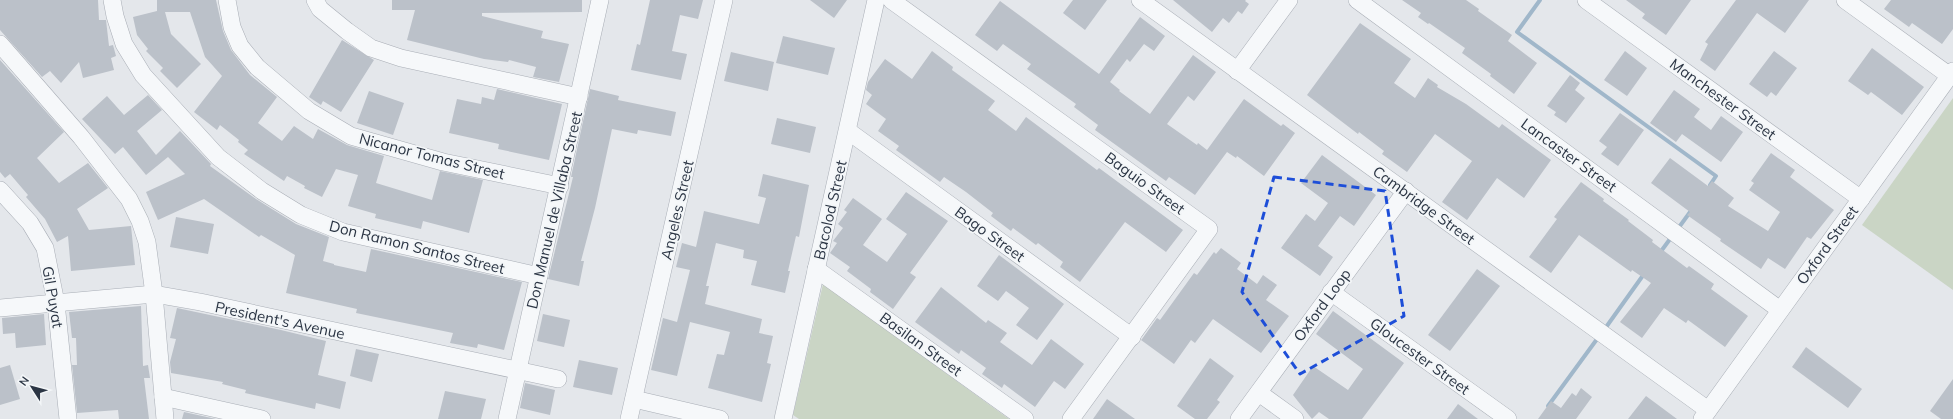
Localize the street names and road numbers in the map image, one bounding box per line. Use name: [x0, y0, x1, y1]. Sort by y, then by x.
street label: Manchester Street: [1666, 54, 1780, 144]
street label: Don Manuel de Villaba Street: [522, 109, 586, 311]
street label: Lancaster Street: [1517, 114, 1621, 196]
street label: Nicanor Tomas Street: [357, 129, 507, 183]
street label: Baguio Street: [1101, 148, 1189, 218]
street label: Angeles Street: [656, 158, 698, 262]
street label: Bacolod Street: [809, 158, 851, 262]
street label: Cambridge Street: [1369, 162, 1479, 248]
street label: Bago Street: [951, 202, 1029, 266]
street label: Oxford Street: [1792, 202, 1862, 288]
street label: Don Ramon Santos Street: [327, 216, 507, 278]
street label: Gil Puyat: [38, 265, 68, 329]
street label: Oxford Loop: [1289, 265, 1355, 345]
street label: President's Avenue: [213, 297, 347, 343]
street label: Basilan Street: [876, 308, 966, 380]
street label: Gloucester Street: [1366, 313, 1474, 399]

